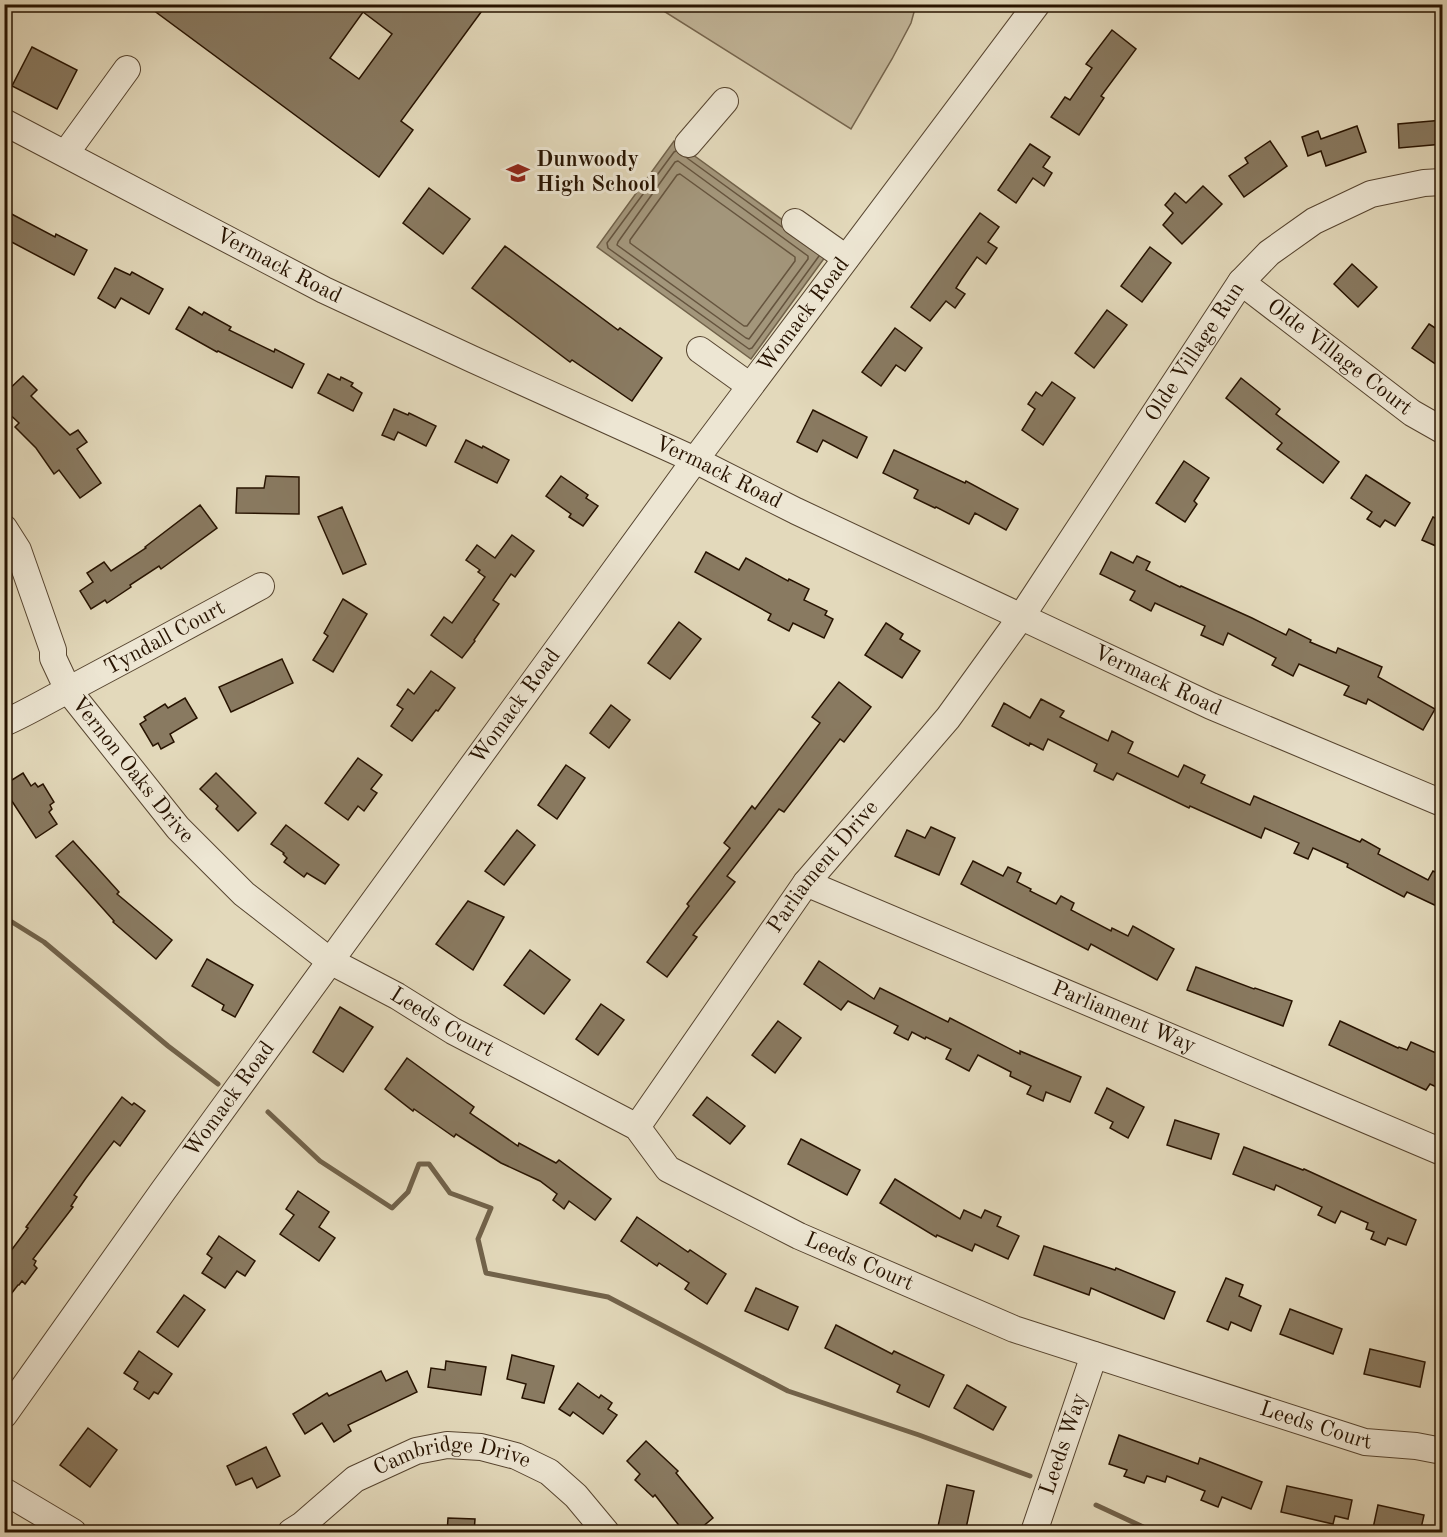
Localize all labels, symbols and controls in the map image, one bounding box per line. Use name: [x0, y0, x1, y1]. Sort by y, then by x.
place label: Dunwoody High School: [536, 149, 657, 196]
school or university icon: Dunwoody High School: [505, 160, 531, 186]
street label: Vermack Road: [212, 224, 345, 308]
street label: Womack Road: [754, 254, 854, 376]
street label: Olde Village Run: [1141, 279, 1249, 426]
street label: Olde Village Court: [1263, 295, 1416, 420]
street label: Vermack Road: [651, 432, 785, 513]
street label: Tyndall Court: [101, 597, 229, 679]
street label: Vermack Road: [1090, 641, 1225, 720]
street label: Womack Road: [466, 645, 565, 768]
street label: Vernon Oaks Drive: [67, 693, 198, 848]
street label: Parliament Drive: [764, 796, 883, 937]
street label: Parliament Way: [1049, 977, 1199, 1058]
street label: Leeds Court: [386, 984, 497, 1061]
street label: Womack Road: [180, 1038, 279, 1161]
street label: Leeds Court: [801, 1229, 917, 1295]
street label: Leeds Way: [1036, 1390, 1091, 1498]
street label: Leeds Court: [1257, 1398, 1372, 1453]
street label: Cambridge Drive: [370, 1433, 534, 1480]

